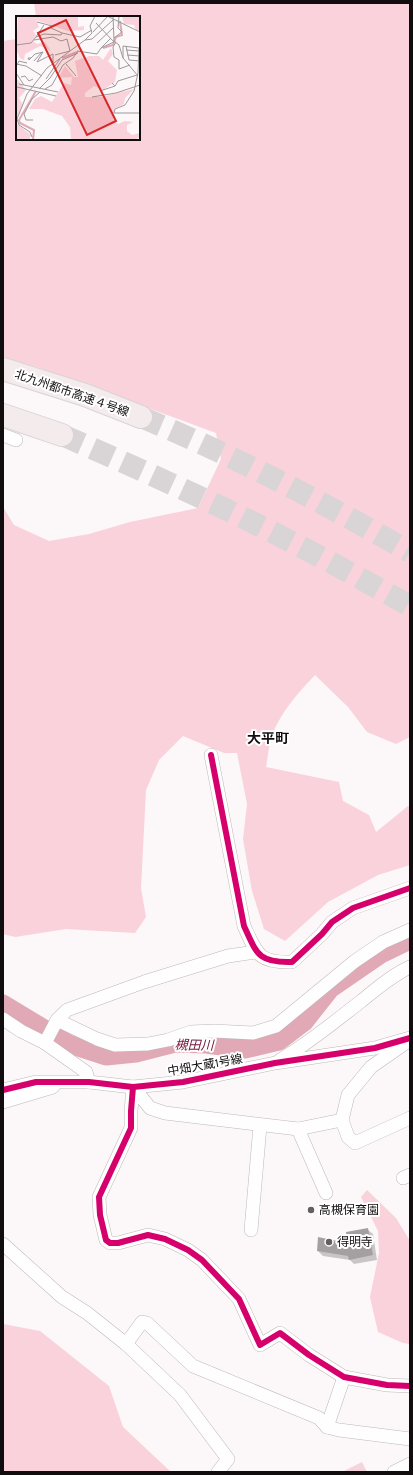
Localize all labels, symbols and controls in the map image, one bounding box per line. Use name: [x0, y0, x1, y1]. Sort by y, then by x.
inset map: [16, 16, 140, 140]
street label: 北九州都市高速４号線: [13, 367, 131, 419]
district label: 大平町: [247, 730, 289, 747]
water label: 槻田川: [174, 1037, 216, 1053]
street label: 中畑大蔵1号線: [166, 1052, 244, 1078]
place label: 高槻保育園: [319, 1203, 379, 1217]
marker: 高槻保育園: [306, 1205, 316, 1215]
place label: 得明寺: [337, 1235, 373, 1249]
marker: 得明寺: [324, 1237, 334, 1247]

